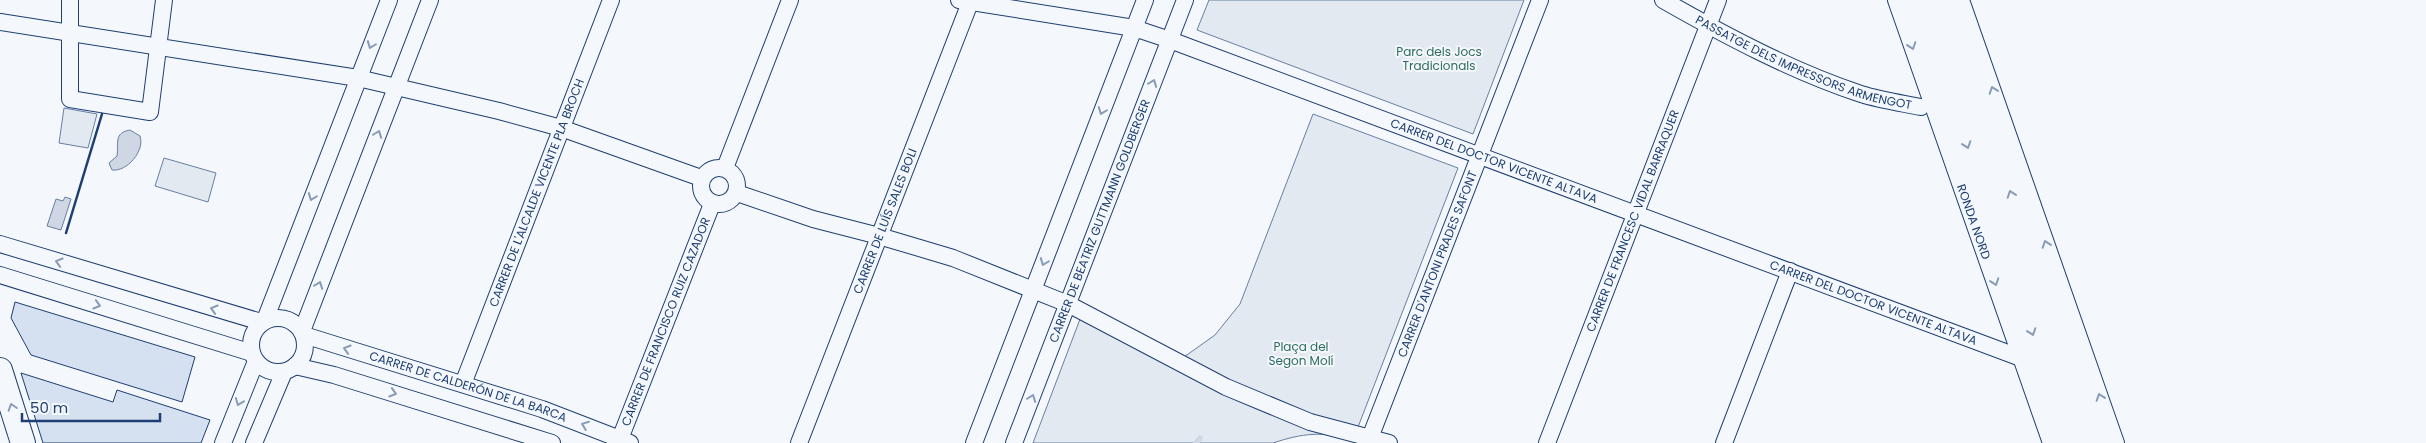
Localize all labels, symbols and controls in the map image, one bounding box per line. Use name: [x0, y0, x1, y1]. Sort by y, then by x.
street label: PASSATGE DELS IMPRESSORS ARMENGOT: [1693, 11, 1914, 113]
one-way arrow: [367, 41, 377, 49]
one-way arrow: [1906, 41, 1916, 50]
park label: Parc dels Jocs Tradicionals: [1396, 43, 1482, 74]
street label: CARRER DE L'ALCALDE VICENTE PLA BROCH: [485, 76, 588, 309]
one-way arrow: [1147, 79, 1158, 88]
one-way arrow: [1988, 87, 1998, 95]
street label: CARRER DE BEATRIZ GUTTMANN GOLDBERGER: [1045, 97, 1154, 345]
one-way arrow: [1098, 106, 1109, 115]
street label: CARRER DE FRANCESC VIDAL BARRAQUER: [1582, 107, 1683, 334]
street label: CARRER DEL DOCTOR VICENTE ALTAVA: [1388, 114, 1600, 207]
one-way arrow: [372, 130, 382, 138]
one-way arrow: [1962, 140, 1972, 149]
street label: CARRER DE LUÍS SALES BOLI: [849, 146, 921, 296]
street label: CARRER D'ANTONI PRADES SAFONT: [1393, 168, 1481, 360]
street label: RONDA NORD: [1953, 182, 1995, 262]
one-way arrow: [2007, 190, 2017, 199]
one-way arrow: [308, 192, 318, 201]
street label: CARRER DE FRANCISCO RUIZ CAZADOR: [617, 215, 714, 428]
one-way arrow: [2042, 240, 2052, 248]
street label: CARRER DEL DOCTOR VICENTE ALTAVA: [1767, 256, 1980, 349]
one-way arrow: [55, 257, 63, 267]
one-way arrow: [1040, 257, 1050, 266]
one-way arrow: [1989, 277, 1999, 286]
one-way arrow: [313, 281, 323, 290]
one-way arrow: [92, 299, 100, 309]
one-way arrow: [211, 305, 219, 315]
one-way arrow: [2027, 327, 2037, 335]
park label: Plaça del Segon Molí: [1268, 338, 1334, 369]
one-way arrow: [343, 345, 351, 355]
street label: CARRER DE CALDERÓN DE LA BARCA: [367, 347, 570, 426]
one-way arrow: [388, 388, 396, 398]
scale bar: [22, 390, 160, 422]
one-way arrow: [2096, 393, 2106, 402]
one-way arrow: [1026, 394, 1036, 402]
text: 50 m: [30, 397, 68, 418]
one-way arrow: [235, 397, 245, 406]
one-way arrow: [7, 403, 17, 411]
one-way arrow: [581, 421, 590, 431]

